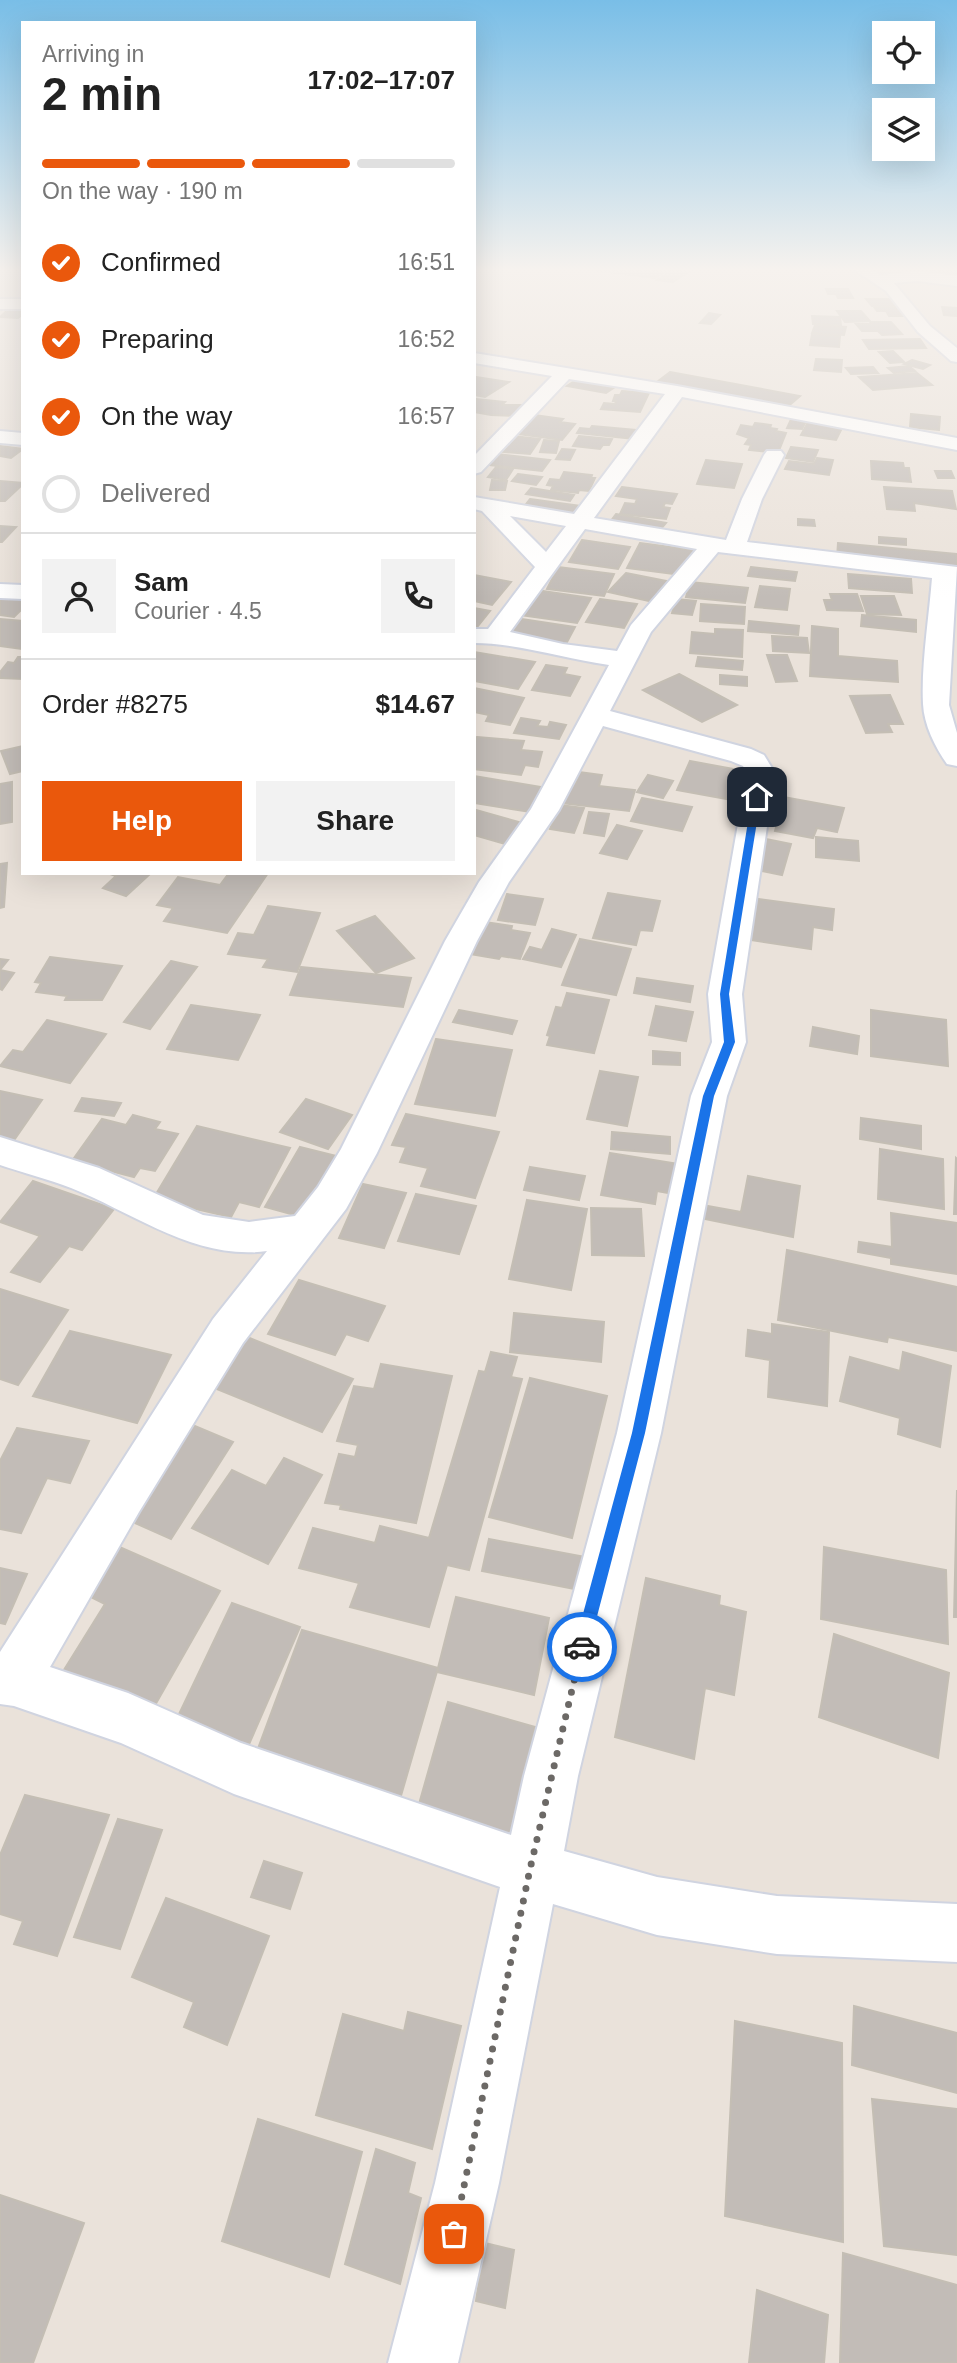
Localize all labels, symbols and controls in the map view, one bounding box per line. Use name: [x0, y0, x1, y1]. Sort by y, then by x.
map controls: [872, 21, 935, 161]
button: locate: [872, 21, 935, 84]
text: Arriving in: [42, 41, 144, 67]
text: 17:02–17:07: [308, 65, 455, 95]
text: 2 min: [42, 68, 162, 120]
button: layers: [872, 98, 935, 161]
text: On the way · 190 m: [42, 178, 243, 204]
icon: check: [42, 244, 80, 282]
text: Confirmed: [101, 247, 221, 277]
text: 16:51: [397, 249, 455, 275]
icon: check: [42, 321, 80, 359]
text: Preparing: [101, 324, 214, 354]
text: 16:52: [397, 326, 455, 352]
icon: check: [42, 398, 80, 436]
text: On the way: [101, 401, 233, 431]
text: 16:57: [397, 403, 455, 429]
text: Delivered: [101, 478, 211, 508]
button: person: [42, 559, 116, 633]
button: phone: [381, 559, 455, 633]
text: Sam: [134, 567, 189, 597]
text: Courier · 4.5: [134, 598, 262, 624]
text: Order #8275: [42, 689, 188, 719]
text: $14.67: [375, 689, 455, 719]
pin: [727, 767, 787, 827]
icon: home: [738, 778, 776, 816]
button: Help: [42, 781, 242, 861]
button: Share: [256, 781, 455, 861]
courier: [547, 1612, 617, 1682]
icon: car: [563, 1628, 601, 1666]
pin: [424, 2204, 484, 2264]
icon: bag: [435, 2215, 473, 2253]

